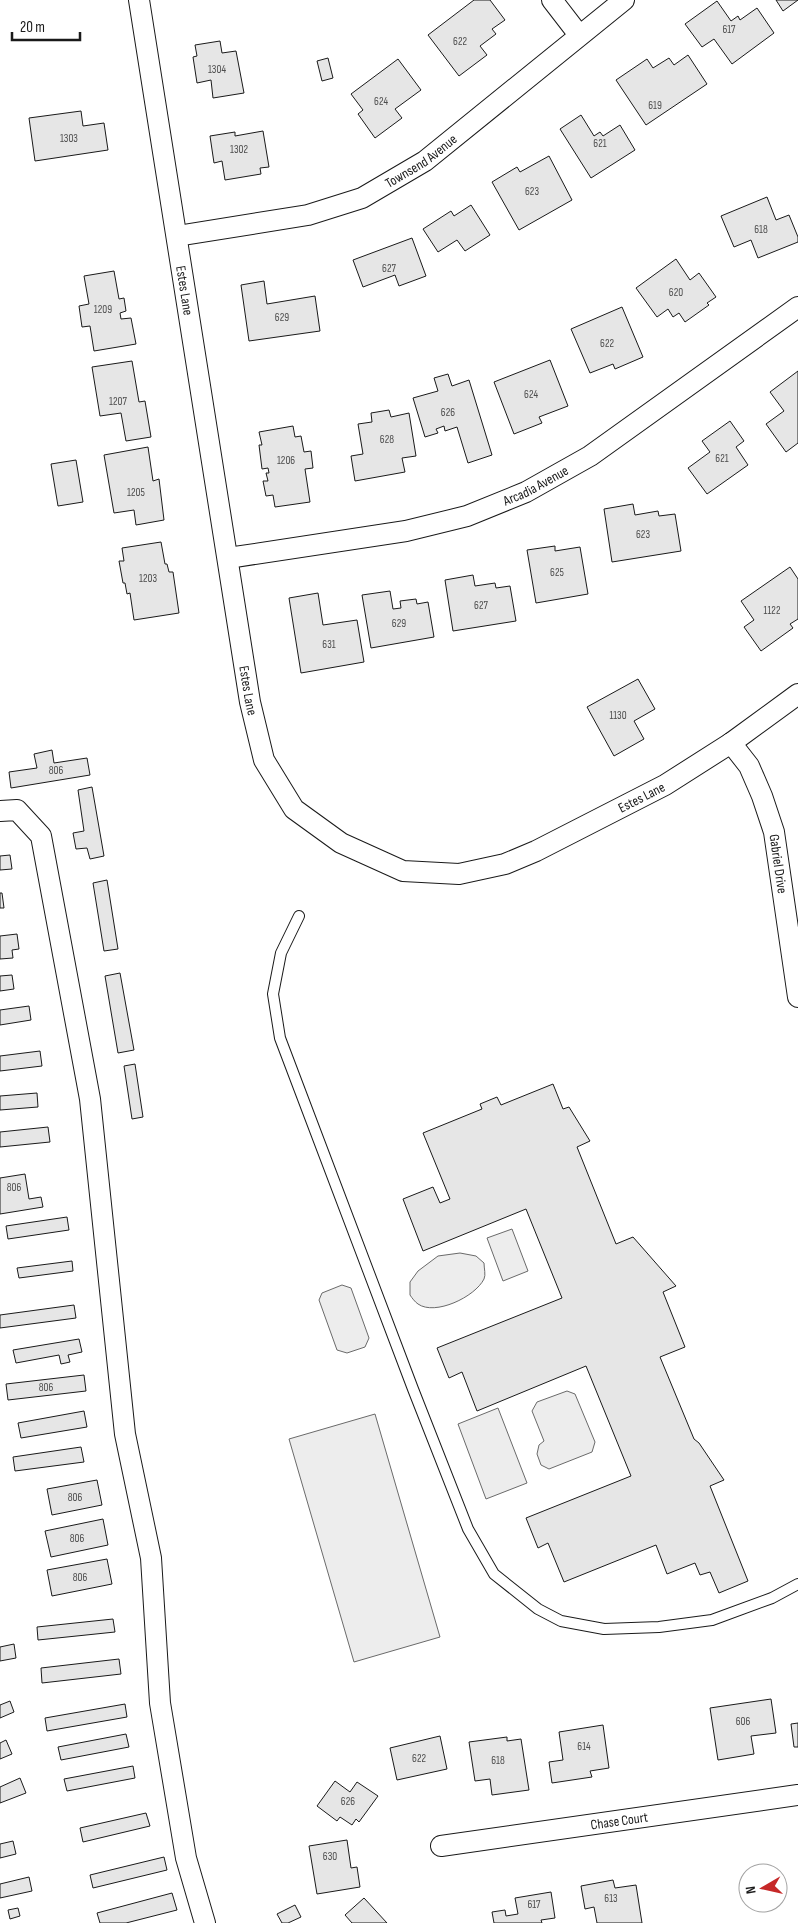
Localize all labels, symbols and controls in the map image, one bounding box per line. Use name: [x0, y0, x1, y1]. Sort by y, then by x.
scale bar: [12, 10, 80, 42]
text: 20 m: [20, 18, 45, 37]
house number: 617: [722, 23, 736, 36]
house number: 622: [453, 35, 467, 48]
house number: 1304: [208, 63, 226, 76]
house number: 624: [374, 95, 388, 108]
house number: 619: [648, 99, 662, 112]
street label: Townsend Avenue: [382, 131, 460, 192]
house number: 1303: [60, 132, 78, 145]
house number: 621: [593, 137, 607, 150]
house number: 1302: [230, 143, 248, 156]
house number: 623: [525, 185, 539, 198]
house number: 618: [754, 223, 768, 236]
house number: 627: [382, 262, 397, 275]
street label: Estes Lane: [172, 264, 197, 317]
house number: 620: [669, 286, 683, 299]
house number: 1209: [94, 303, 112, 316]
house number: 629: [275, 311, 289, 324]
house number: 622: [600, 337, 614, 350]
house number: 624: [524, 388, 538, 401]
house number: 1207: [109, 395, 127, 408]
house number: 626: [441, 406, 455, 419]
house number: 628: [380, 433, 394, 446]
house number: 621: [715, 452, 729, 465]
house number: 1206: [277, 454, 295, 467]
street label: Arcadia Avenue: [500, 462, 571, 510]
house number: 1205: [127, 486, 145, 499]
house number: 623: [636, 528, 650, 541]
house number: 625: [550, 566, 564, 579]
house number: 1203: [139, 572, 157, 585]
house number: 627: [474, 599, 489, 612]
house number: 1122: [764, 604, 781, 617]
house number: 629: [392, 617, 406, 630]
house number: 631: [322, 638, 336, 651]
street label: Estes Lane: [235, 664, 261, 717]
house number: 1130: [609, 709, 627, 722]
house number: 806: [49, 764, 63, 777]
street label: Estes Lane: [615, 779, 668, 817]
street label: Gabriel Drive: [765, 833, 791, 895]
house number: 806: [7, 1181, 21, 1194]
house number: 806: [39, 1381, 53, 1394]
house number: 806: [68, 1491, 82, 1504]
house number: 806: [70, 1532, 84, 1545]
house number: 806: [73, 1571, 87, 1584]
house number: 606: [736, 1715, 750, 1728]
house number: 614: [577, 1740, 591, 1753]
house number: 622: [412, 1752, 426, 1765]
house number: 618: [491, 1754, 505, 1767]
house number: 626: [341, 1795, 355, 1808]
street label: Chase Court: [589, 1809, 649, 1834]
house number: 630: [323, 1850, 337, 1863]
north arrow: [738, 1863, 788, 1913]
text: N: [742, 1885, 760, 1895]
house number: 613: [604, 1892, 618, 1905]
house number: 617: [527, 1898, 541, 1911]

